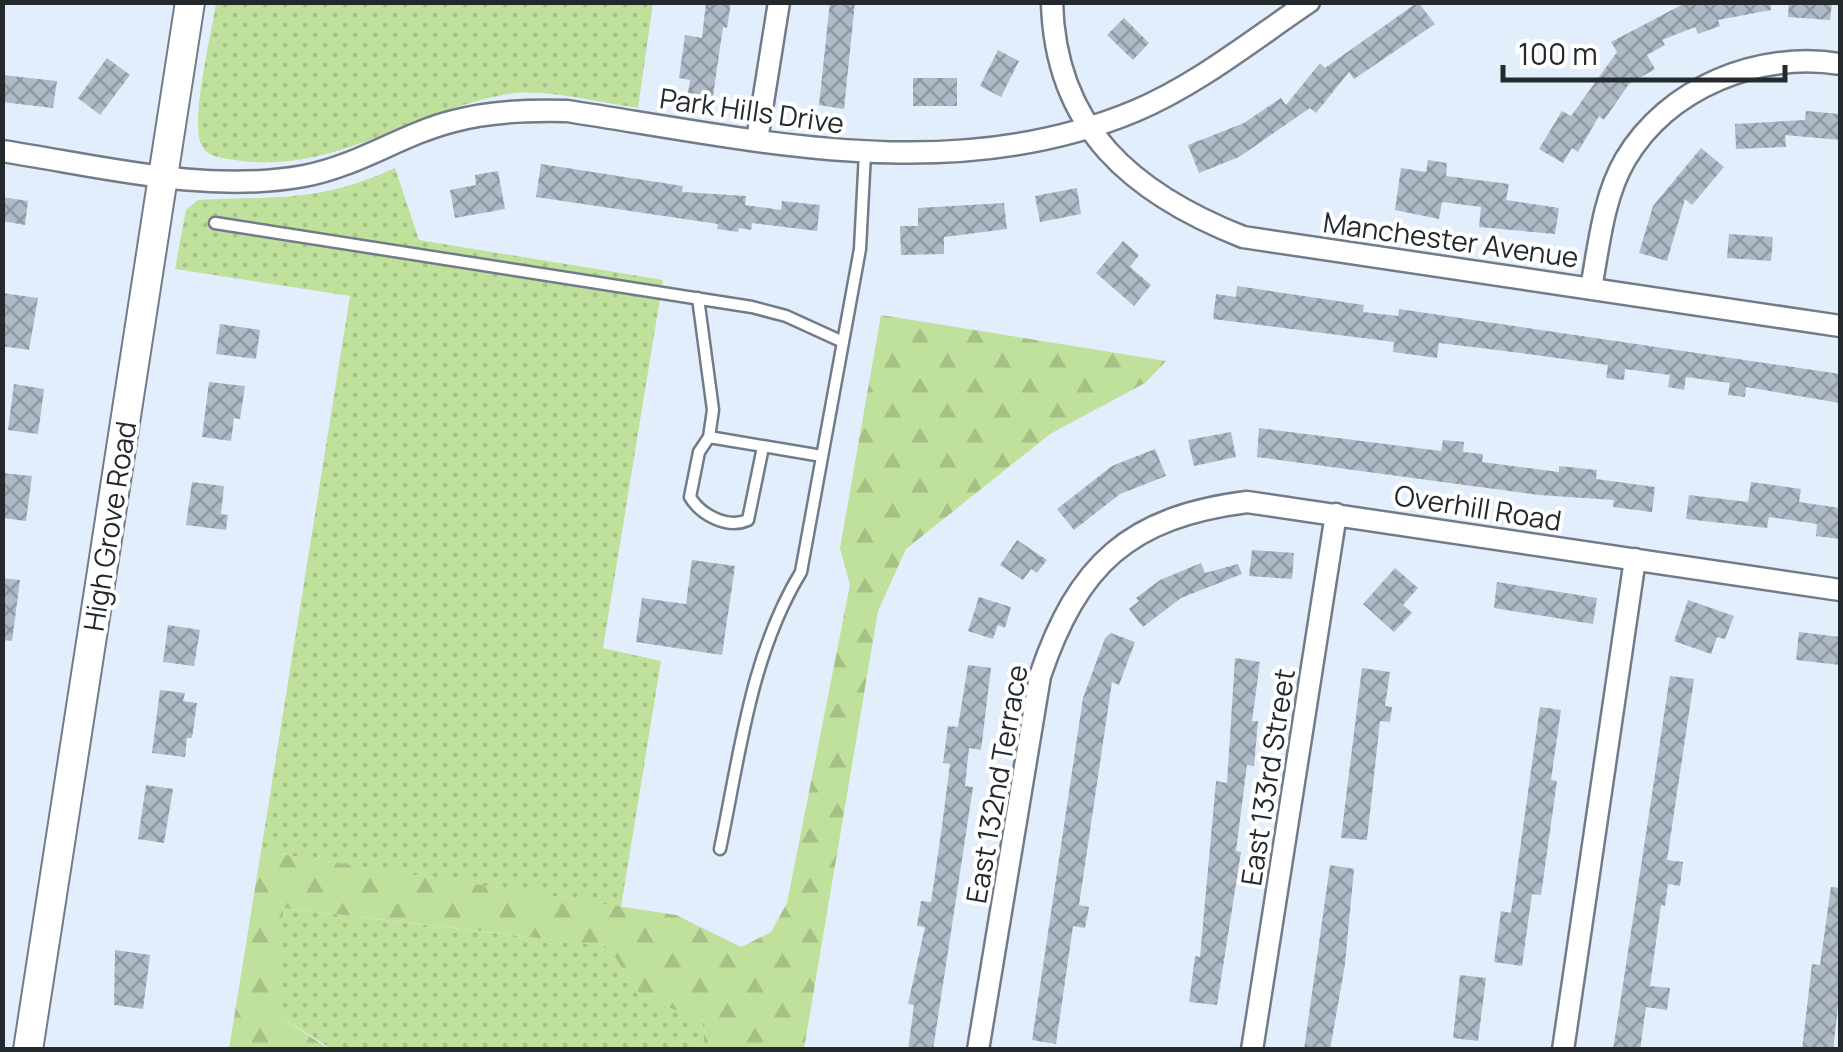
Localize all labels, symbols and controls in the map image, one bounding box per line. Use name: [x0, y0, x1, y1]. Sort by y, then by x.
scale bar: [1503, 20, 1786, 82]
text: 100 m: [1518, 33, 1598, 74]
street label: Park Hills Drive: [657, 78, 847, 142]
street label: Manchester Avenue: [1321, 202, 1581, 276]
street label: High Grove Road: [74, 418, 144, 634]
street label: Overhill Road: [1392, 475, 1564, 539]
street label: East 132nd Terrace: [956, 662, 1036, 906]
street label: East 133rd Street: [1231, 666, 1303, 888]

